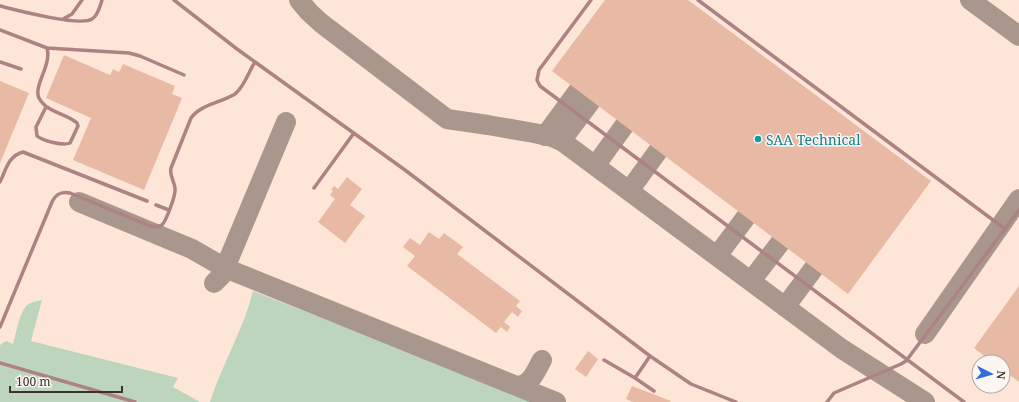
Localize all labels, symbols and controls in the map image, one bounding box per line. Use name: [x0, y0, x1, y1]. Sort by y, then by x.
place label: SAA Technical: [766, 130, 861, 149]
marker: SAA Technical: [753, 134, 763, 144]
north arrow: [971, 354, 1011, 394]
scale bar: [10, 368, 122, 394]
text: N: [993, 370, 1009, 381]
text: 100 m: [16, 373, 51, 390]

